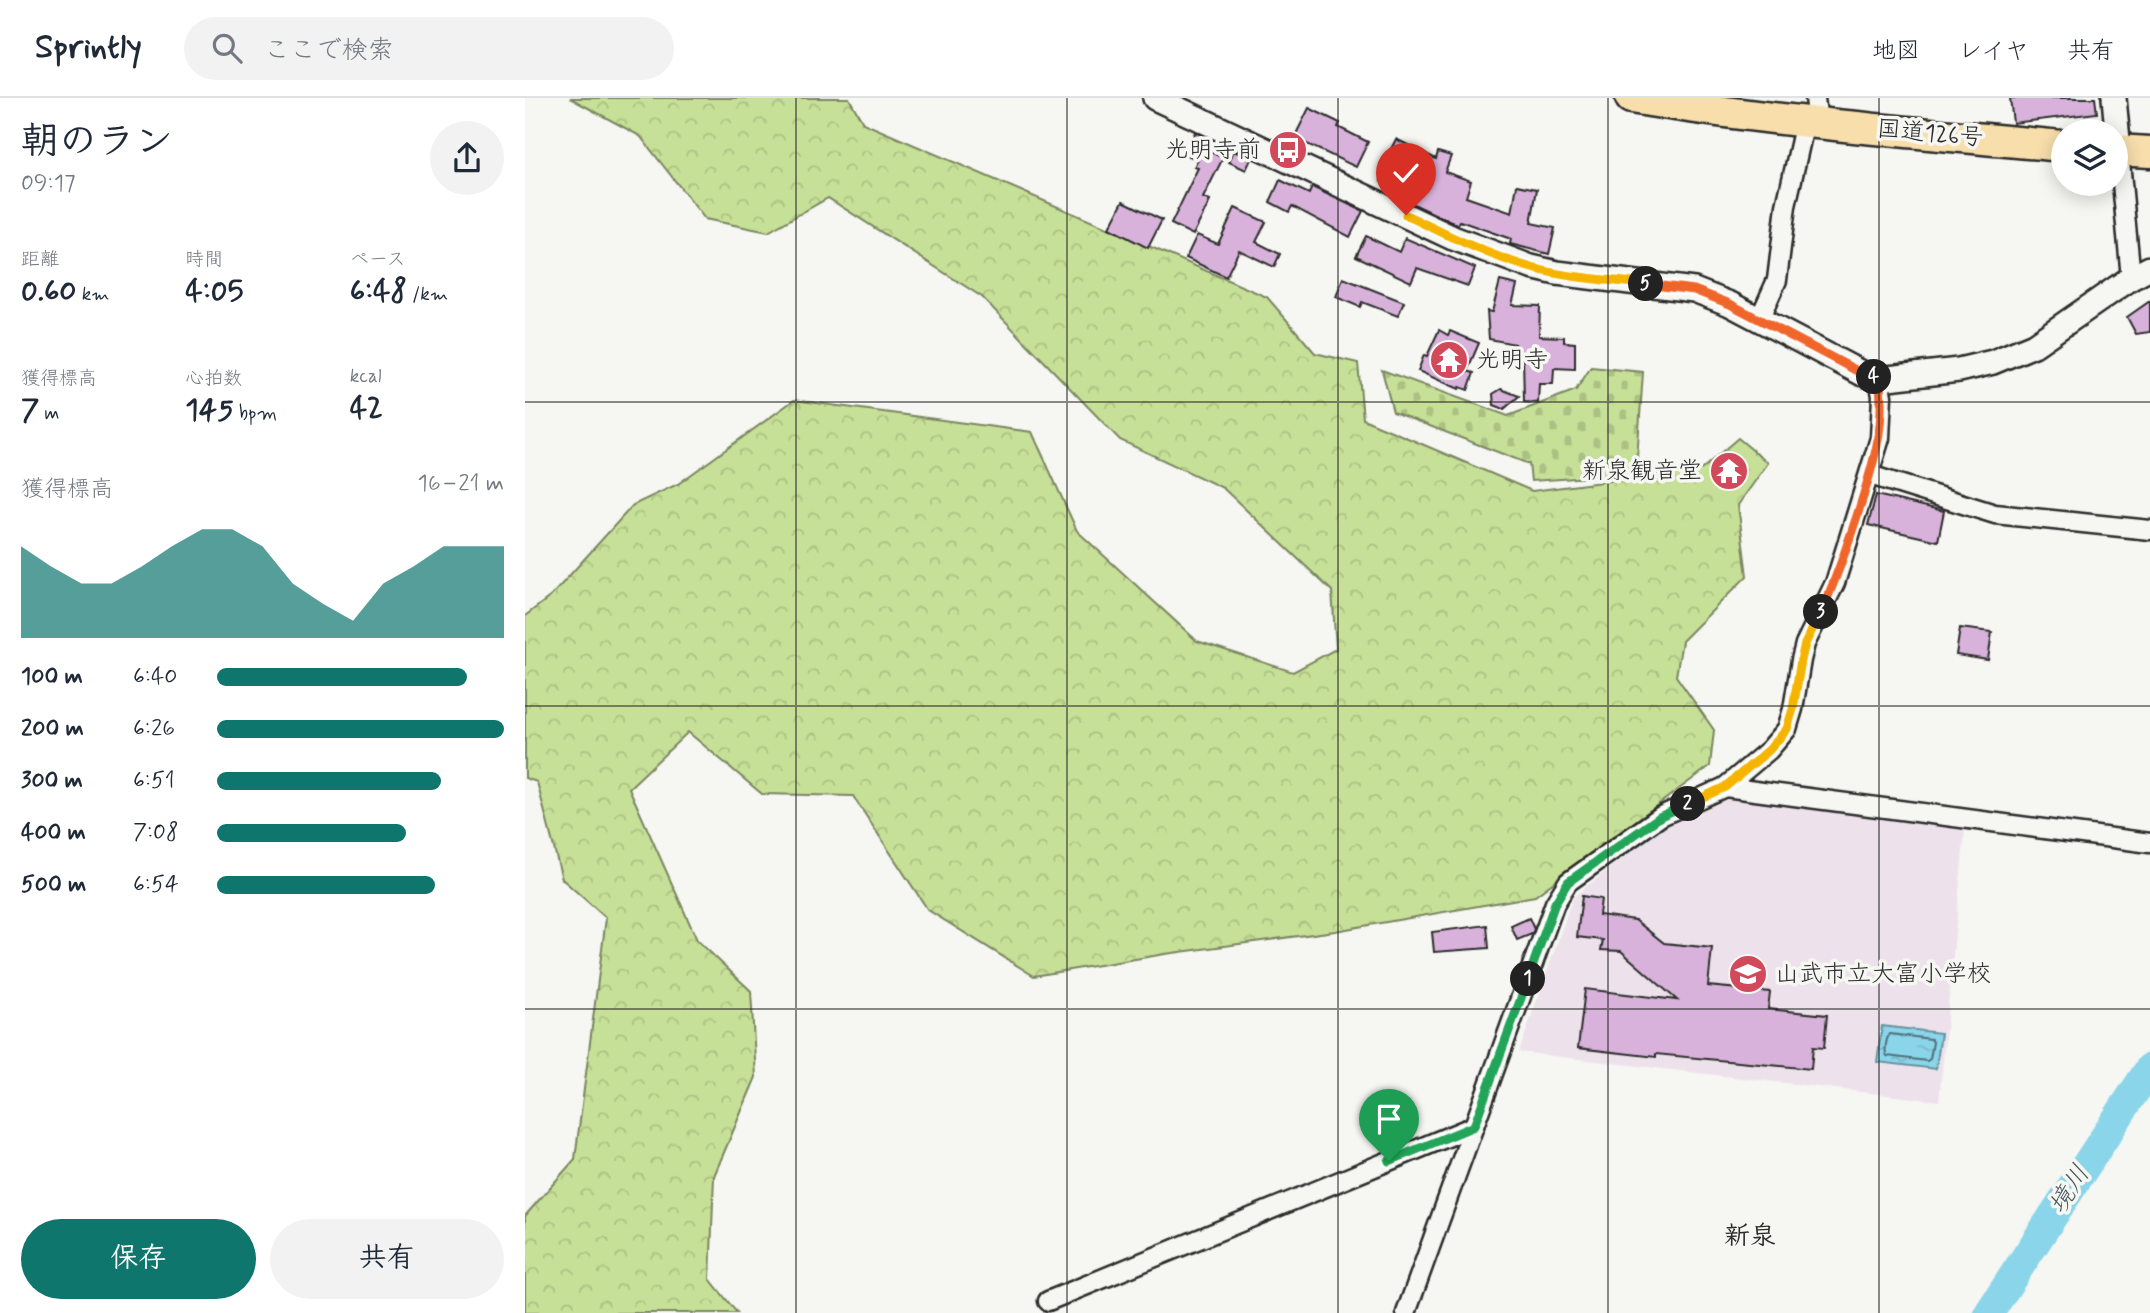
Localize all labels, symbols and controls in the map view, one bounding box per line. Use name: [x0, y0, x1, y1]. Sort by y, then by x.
search box: [184, 17, 674, 80]
text: Sprintly: [35, 26, 142, 70]
icon: search: [208, 29, 246, 67]
text: ここで検索: [264, 34, 394, 68]
text: 地図: [1872, 36, 1920, 67]
text: レイヤ: [1958, 36, 2029, 67]
text: 共有: [2067, 36, 2115, 67]
street label: 国道126号: [1875, 114, 1985, 154]
text: 朝のラン: [21, 118, 173, 167]
map controls: [2051, 119, 2128, 196]
button: layers: [2051, 119, 2128, 196]
button: share: [430, 121, 504, 195]
bus stop icon: 光明寺前: [1267, 129, 1309, 171]
place label: 光明寺前: [1165, 135, 1261, 166]
pin: [1376, 143, 1436, 215]
icon: check: [1387, 154, 1425, 192]
text: 09:17: [21, 169, 76, 199]
text: 距離: [21, 247, 59, 272]
text: 時間: [185, 247, 223, 272]
text: ペース: [350, 247, 406, 272]
pin: 5: [1629, 266, 1663, 302]
text: 5: [1640, 271, 1651, 296]
text: 0.60: [21, 272, 77, 311]
text: 4:05: [185, 272, 244, 311]
text: 6:48: [350, 272, 407, 311]
text: km: [77, 282, 109, 307]
text: /km: [407, 282, 448, 307]
temple icon: 光明寺: [1428, 339, 1470, 381]
place label: 光明寺: [1476, 345, 1548, 376]
pin: 4: [1857, 360, 1891, 394]
text: kcal: [350, 364, 382, 389]
text: 4: [1868, 364, 1879, 389]
text: 獲得標高: [21, 366, 97, 391]
text: 心拍数: [185, 366, 242, 391]
text: 42: [350, 389, 383, 428]
text: 7: [21, 391, 39, 430]
text: 145: [185, 391, 234, 430]
text: m: [39, 401, 59, 426]
text: bpm: [234, 401, 277, 426]
temple icon: 新泉観音堂: [1708, 450, 1750, 492]
place label: 新泉観音堂: [1582, 456, 1702, 487]
text: 16–21 m: [418, 469, 504, 499]
text: 獲得標高: [21, 475, 113, 505]
pin: 3: [1803, 594, 1839, 630]
text: 3: [1816, 599, 1825, 624]
text: 100 m: [21, 662, 83, 692]
text: 6:40: [133, 662, 177, 692]
text: 200 m: [21, 714, 84, 744]
text: 6:26: [133, 714, 175, 744]
text: 300 m: [21, 766, 83, 796]
text: 6:51: [133, 766, 175, 796]
pin: 2: [1671, 786, 1705, 822]
text: 2: [1683, 791, 1692, 816]
text: 400 m: [21, 818, 86, 848]
text: 7:08: [133, 818, 179, 848]
text: 500 m: [21, 870, 86, 900]
text: 6:54: [133, 870, 179, 900]
school or university icon: 山武市立大富小学校: [1727, 953, 1769, 995]
place label: 山武市立大富小学校: [1775, 959, 1991, 990]
pin: 1: [1511, 962, 1545, 996]
text: 1: [1523, 966, 1532, 991]
pin: [1359, 1089, 1419, 1161]
icon: arrive: [1370, 1100, 1408, 1138]
water label: 境川: [2042, 1159, 2098, 1221]
button: 保存: [21, 1219, 256, 1299]
button: 共有: [270, 1219, 504, 1299]
district label: 新泉: [1724, 1220, 1776, 1254]

